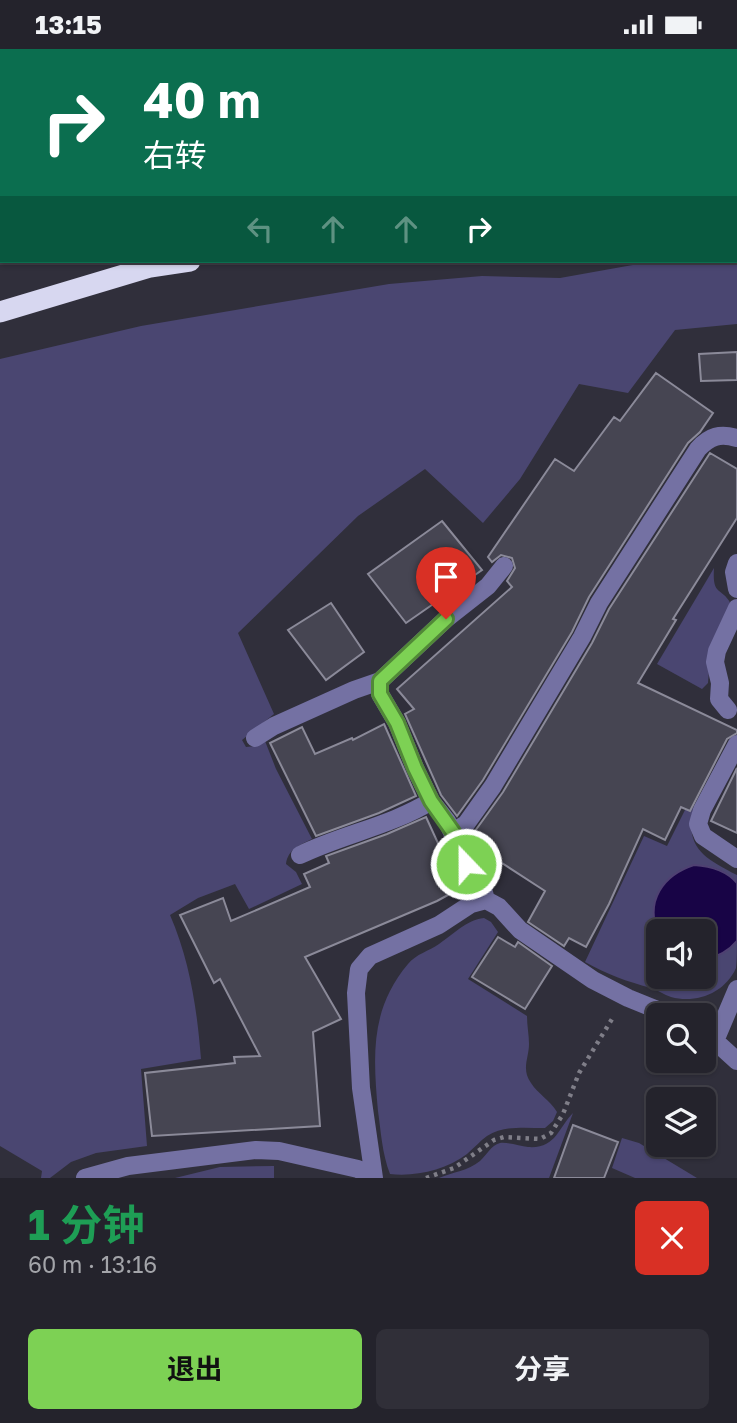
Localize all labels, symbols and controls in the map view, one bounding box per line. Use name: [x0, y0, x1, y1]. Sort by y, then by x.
text: 13:15: [35, 9, 102, 40]
text: 40 m: [143, 70, 261, 129]
icon: right: [28, 77, 119, 168]
text: 右转: [143, 136, 207, 174]
icon: left: [241, 210, 279, 248]
icon: ahead: [314, 210, 352, 248]
icon: ahead: [387, 210, 425, 248]
icon: right: [460, 210, 498, 248]
pin: [416, 547, 476, 619]
icon: arrive: [427, 558, 465, 596]
position arrow: [429, 827, 503, 901]
map controls: [646, 919, 716, 1157]
button: sound: [646, 919, 716, 989]
button: search: [646, 1003, 716, 1073]
button: layers: [646, 1087, 716, 1157]
text: 1 分钟: [28, 1199, 144, 1249]
button: close: [635, 1201, 709, 1275]
text: 60 m · 13:16: [28, 1250, 157, 1278]
button: 退出: [28, 1329, 362, 1409]
button: 分享: [376, 1329, 709, 1409]

